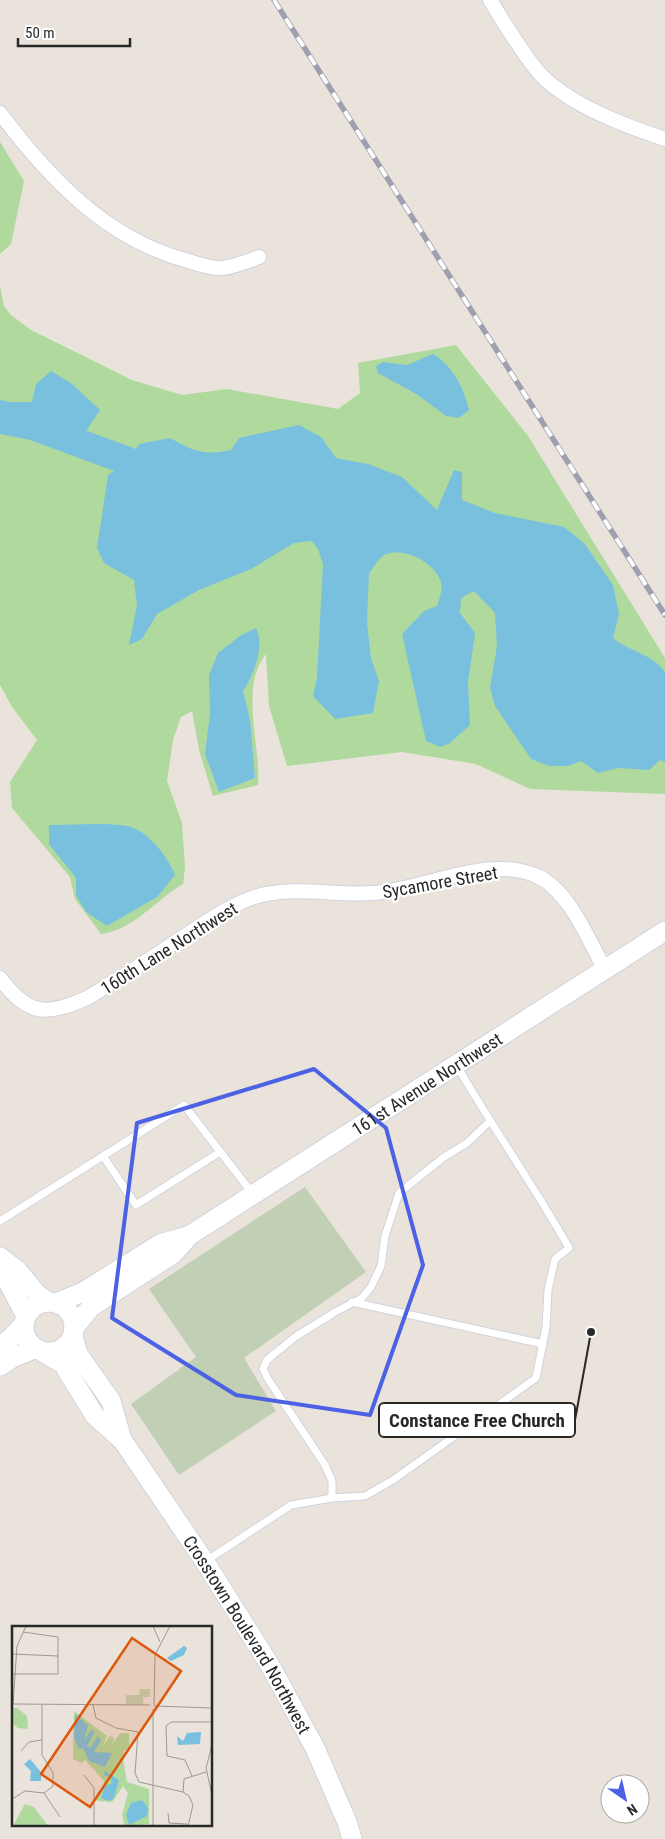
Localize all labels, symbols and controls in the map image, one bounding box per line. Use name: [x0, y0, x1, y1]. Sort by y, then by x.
scale bar: [18, 15, 130, 47]
text: 50 m: [25, 24, 55, 42]
street label: Sycamore Street: [381, 862, 499, 902]
street label: 160th Lane Northwest: [97, 897, 241, 999]
street label: 161st Avenue Northwest: [348, 1028, 506, 1139]
callout: Constance Free Church: [379, 1403, 575, 1437]
text: Constance Free Church: [389, 1409, 565, 1432]
street label: Crosstown Boulevard Northwest: [179, 1531, 316, 1737]
inset map: [12, 1626, 212, 1826]
north arrow: [600, 1774, 650, 1824]
text: N: [624, 1801, 640, 1819]

